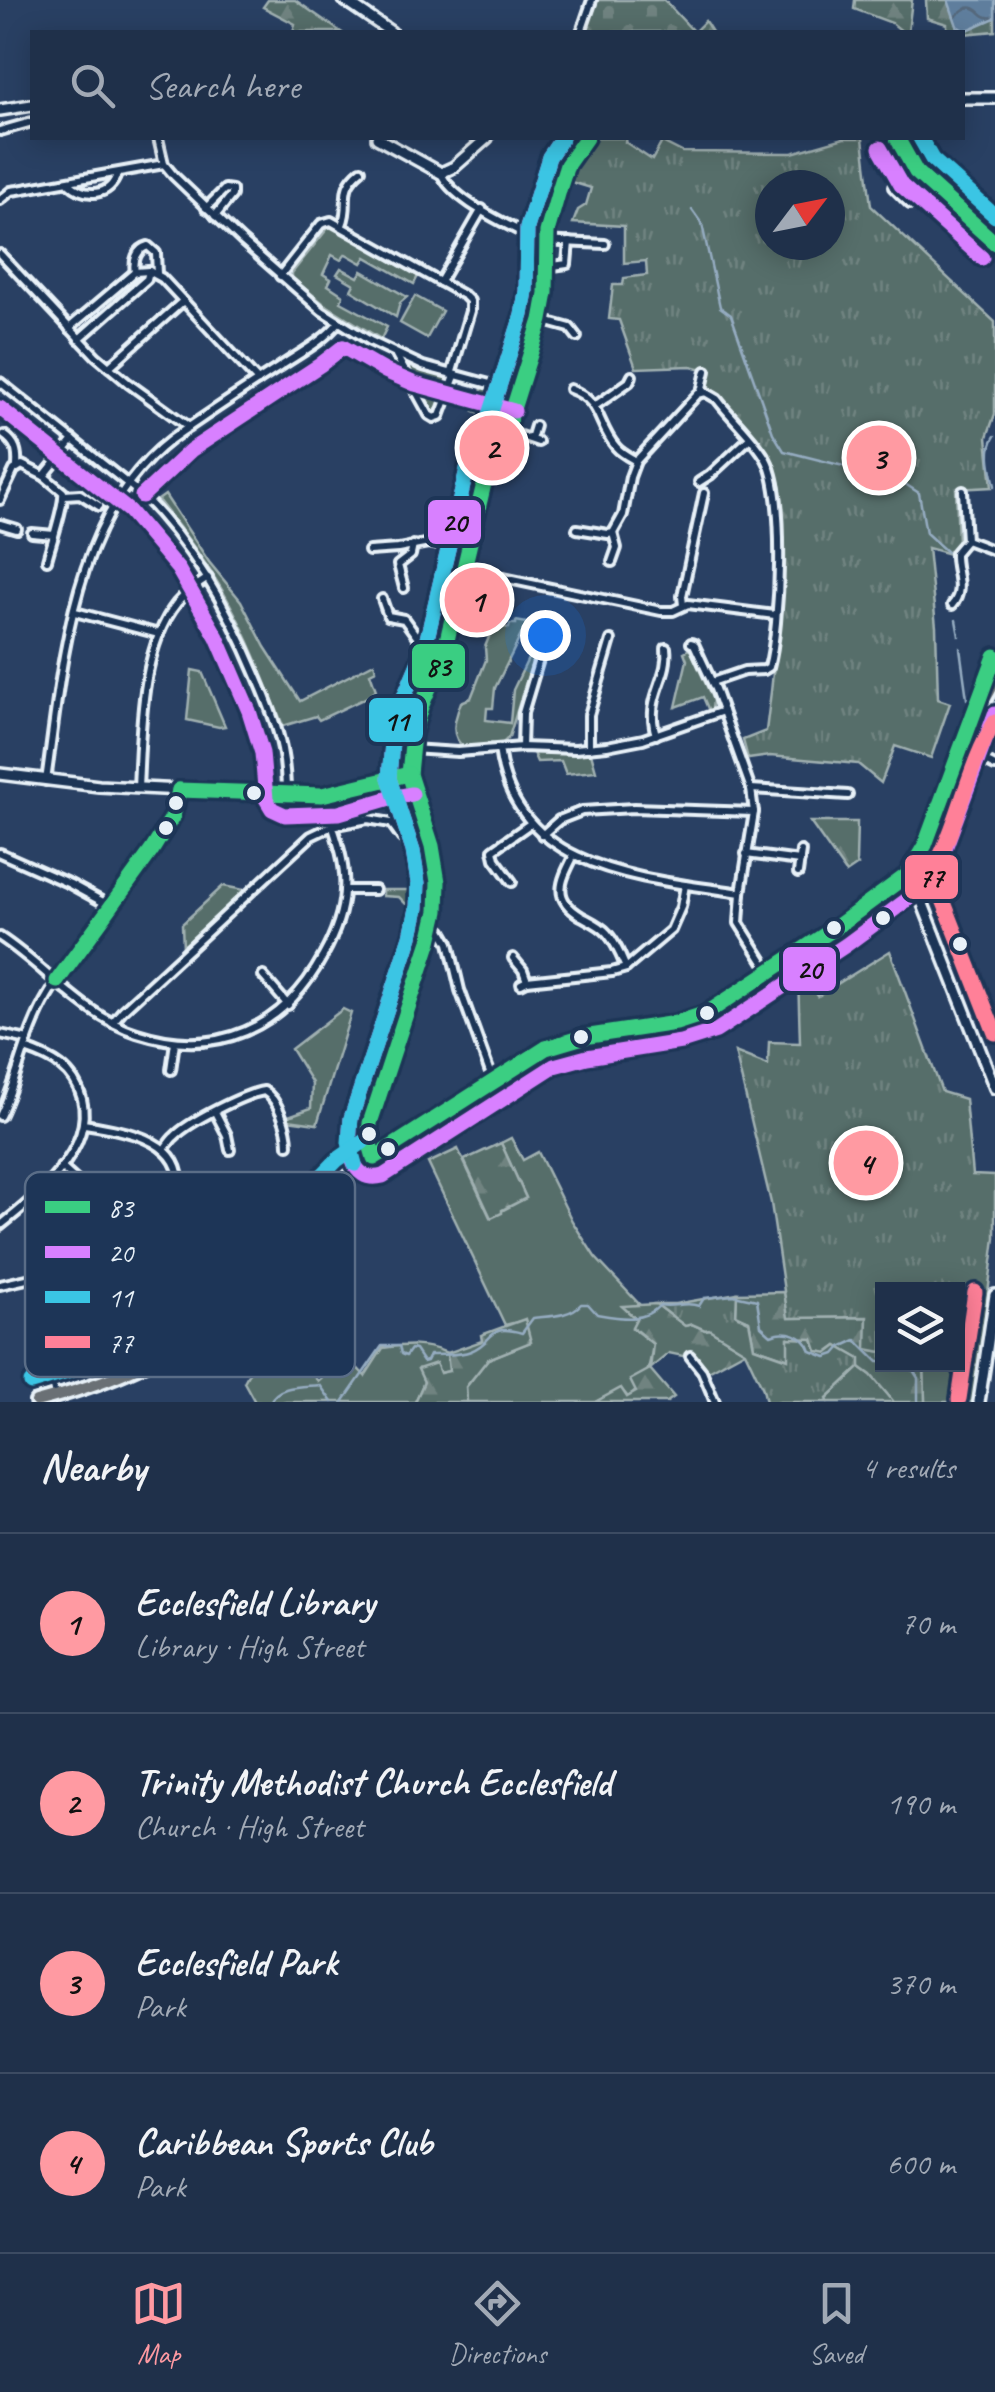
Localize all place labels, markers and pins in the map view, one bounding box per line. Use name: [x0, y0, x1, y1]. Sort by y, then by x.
pin: 2: [460, 410, 524, 486]
pin: 3: [846, 420, 912, 496]
pin: 1: [444, 562, 510, 638]
unlabelled marker: [244, 783, 264, 803]
unlabelled marker: [166, 793, 186, 813]
unlabelled marker: [156, 818, 176, 838]
unlabelled marker: [873, 908, 893, 928]
unlabelled marker: [824, 918, 844, 938]
unlabelled marker: [950, 934, 970, 954]
unlabelled marker: [697, 1003, 717, 1023]
unlabelled marker: [571, 1027, 591, 1047]
unlabelled marker: [359, 1124, 379, 1144]
pin: 4: [834, 1126, 898, 1200]
unlabelled marker: [378, 1139, 398, 1159]

